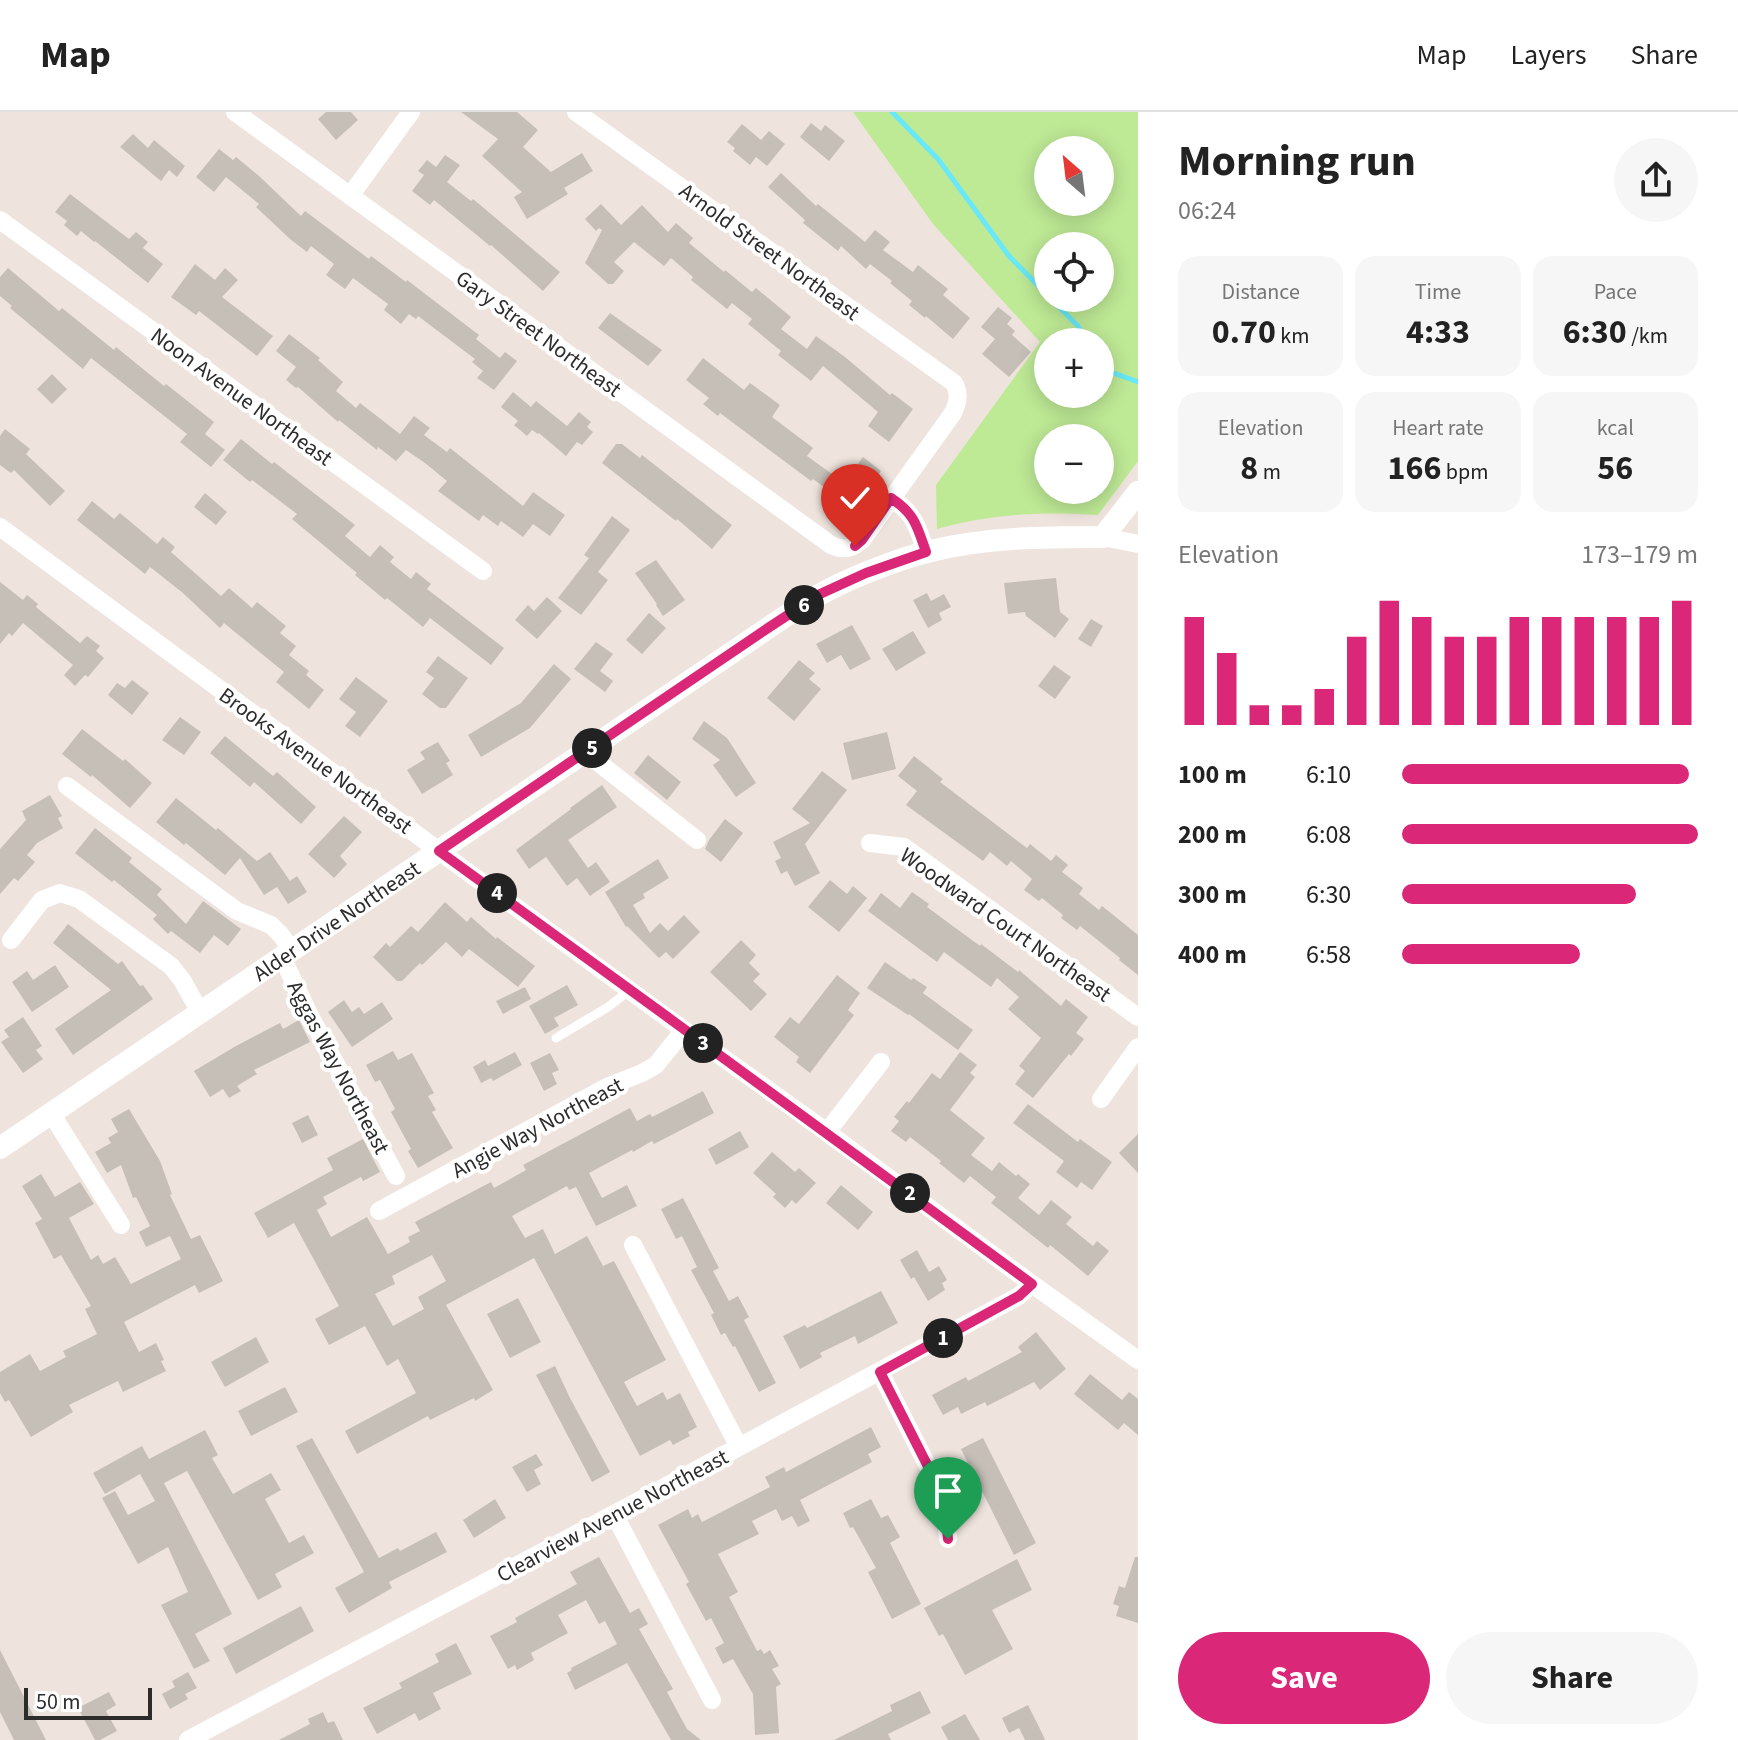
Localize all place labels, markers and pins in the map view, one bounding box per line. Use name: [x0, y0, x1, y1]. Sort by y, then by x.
pin: [821, 464, 889, 546]
pin: 6: [784, 585, 824, 625]
pin: 5: [572, 728, 612, 768]
pin: 4: [477, 873, 517, 913]
pin: 3: [683, 1023, 723, 1063]
pin: 2: [890, 1173, 930, 1213]
pin: 1: [923, 1318, 963, 1358]
pin: [914, 1457, 982, 1539]

